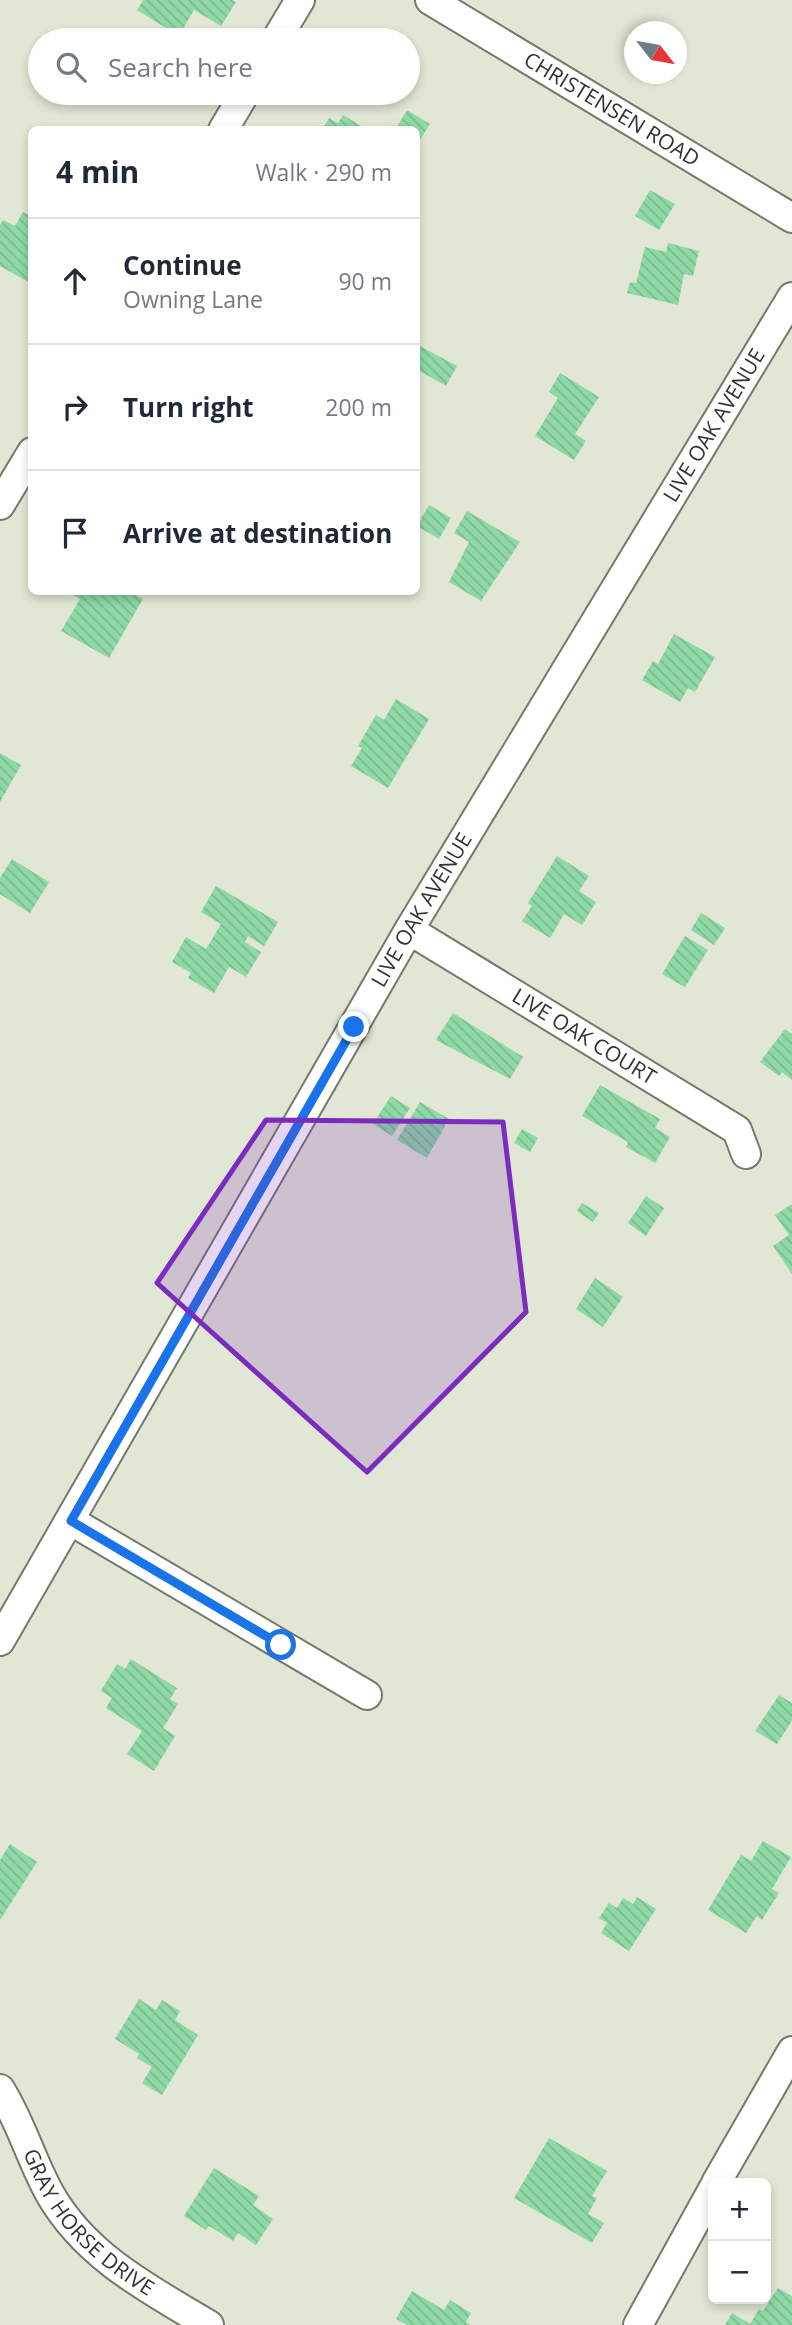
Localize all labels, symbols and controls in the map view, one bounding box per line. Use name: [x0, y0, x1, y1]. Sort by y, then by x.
north arrow: [624, 21, 687, 84]
search box: [28, 28, 420, 105]
street label: CHRISTENSEN ROAD: [519, 45, 705, 172]
icon: search: [52, 48, 90, 86]
text: Search here: [108, 49, 253, 85]
text: 4 min: [56, 151, 139, 192]
text: Walk · 290 m: [255, 156, 392, 188]
text: Continue: [123, 247, 242, 283]
icon: ahead: [56, 262, 94, 300]
text: 90 m: [338, 265, 392, 297]
text: Owning Lane: [123, 283, 263, 315]
street label: LIVE OAK AVENUE: [656, 343, 771, 507]
icon: right: [56, 388, 94, 426]
text: Turn right: [123, 389, 254, 425]
text: 200 m: [325, 391, 392, 423]
icon: arrive: [56, 514, 94, 552]
text: Arrive at destination: [123, 515, 392, 551]
street label: LIVE OAK AVENUE: [364, 827, 478, 992]
street label: LIVE OAK COURT: [507, 981, 662, 1091]
route end: [338, 1011, 369, 1042]
route start: [265, 1629, 296, 1660]
street label: GRAY HORSE DRIVE: [17, 2144, 160, 2302]
map controls: [708, 2178, 771, 2304]
button: +: [708, 2178, 771, 2241]
button: −: [708, 2241, 771, 2304]

